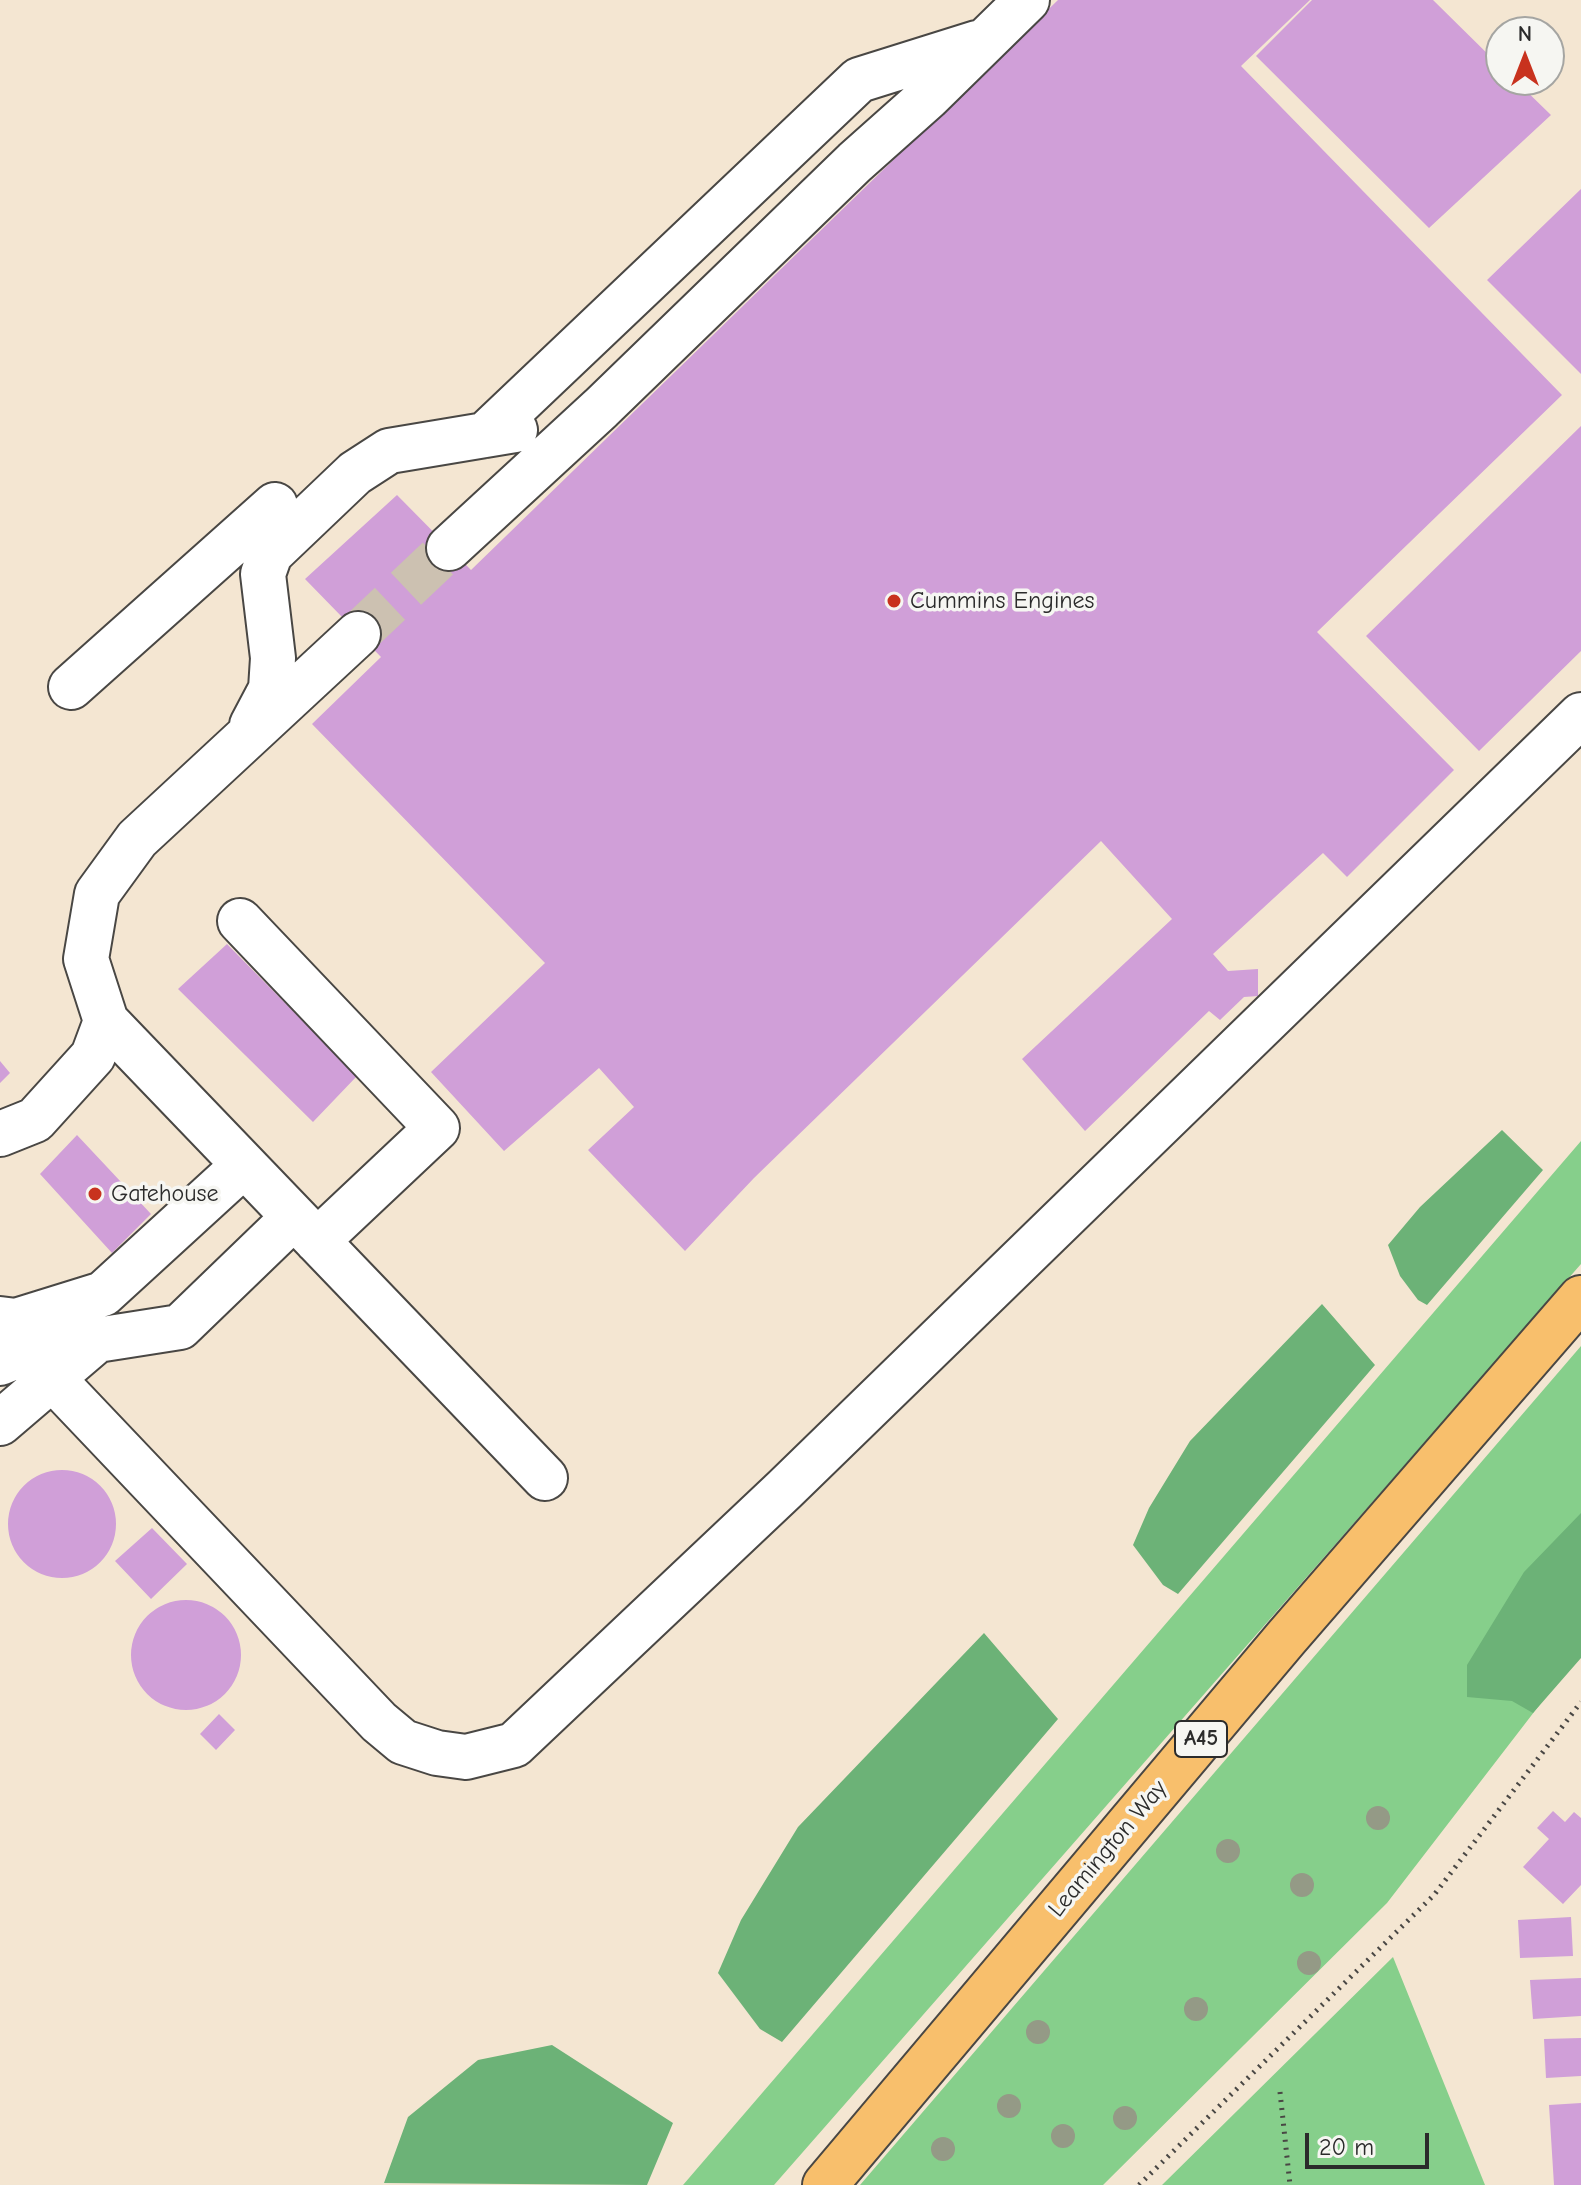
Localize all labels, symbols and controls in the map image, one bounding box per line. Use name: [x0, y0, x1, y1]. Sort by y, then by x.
north arrow: [1485, 16, 1565, 96]
text: N: [1518, 21, 1532, 47]
place label: Cummins Engines: [910, 587, 1095, 615]
marker: Cummins Engines: [885, 592, 903, 610]
place label: Gatehouse: [111, 1180, 219, 1208]
marker: Gatehouse: [86, 1185, 104, 1203]
road number: A45: [1175, 1721, 1227, 1757]
street label: Leamington Way: [1042, 1775, 1174, 1923]
scale bar: [1309, 2117, 1433, 2167]
text: 20 m: [1319, 2133, 1374, 2161]

